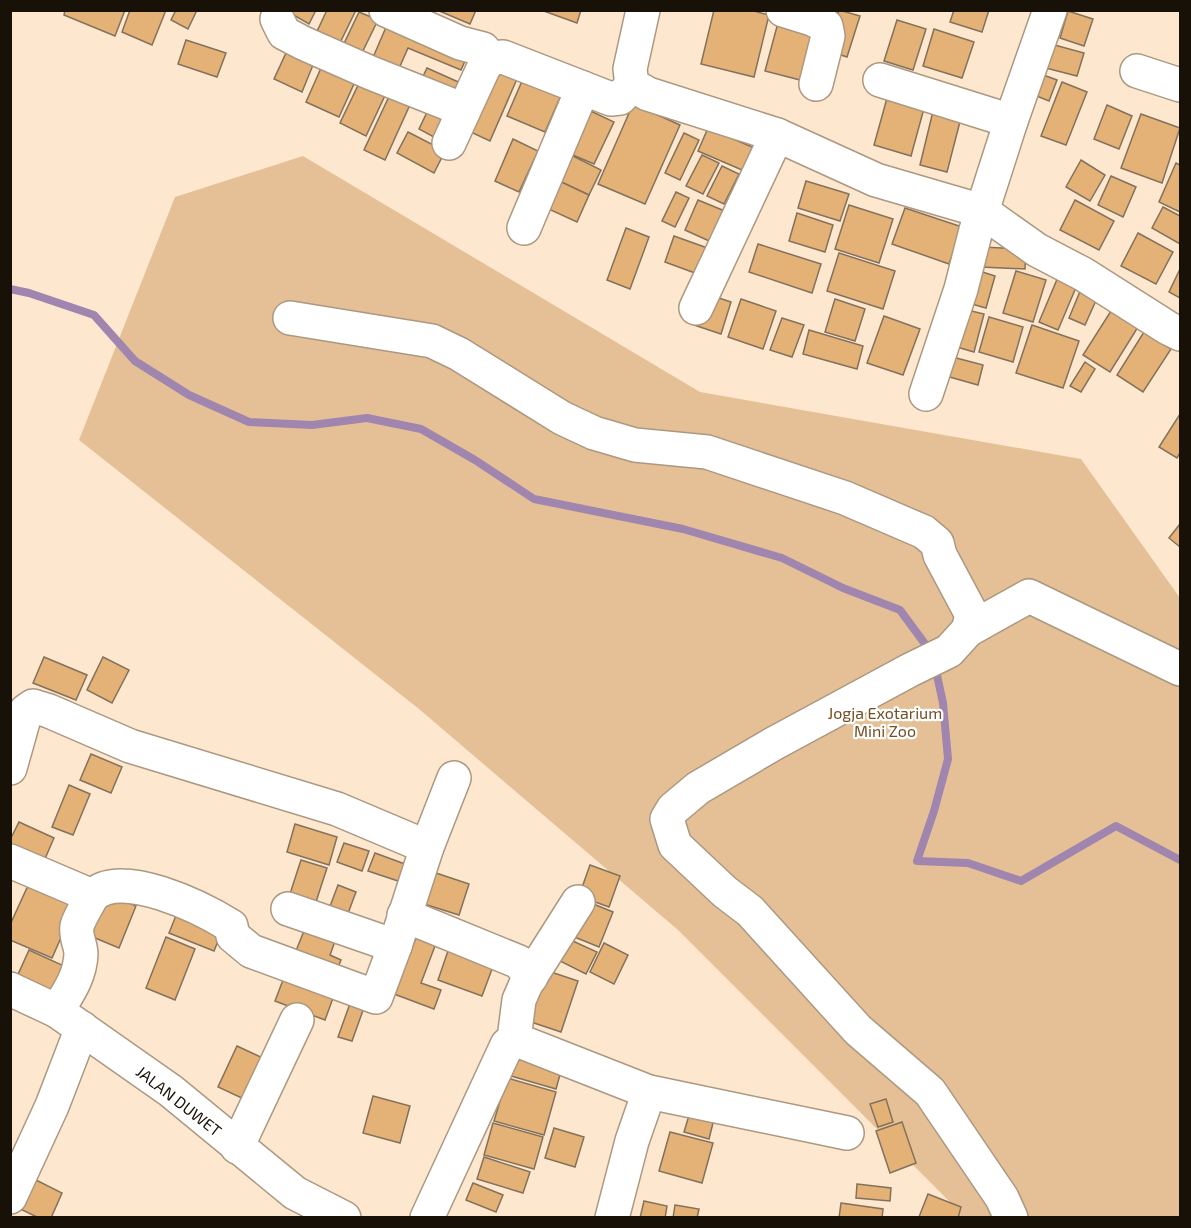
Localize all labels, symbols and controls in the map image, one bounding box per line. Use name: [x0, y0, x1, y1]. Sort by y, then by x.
park label: Jogja Exotarium Mini Zoo: [828, 703, 942, 740]
street label: JALAN DUWET: [133, 1061, 226, 1140]

